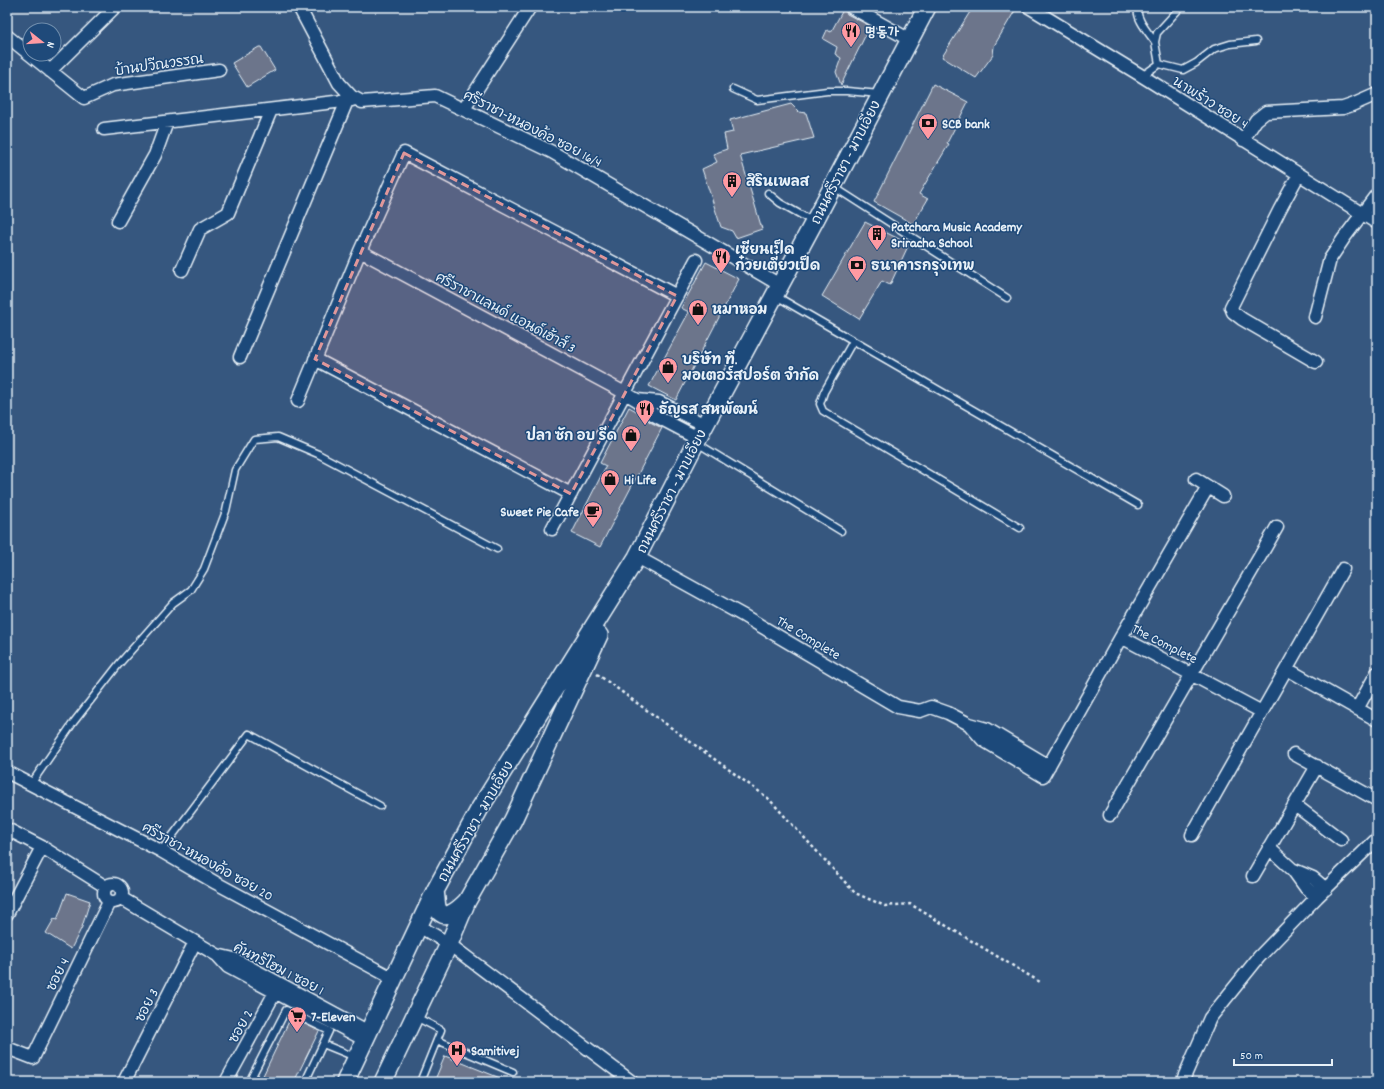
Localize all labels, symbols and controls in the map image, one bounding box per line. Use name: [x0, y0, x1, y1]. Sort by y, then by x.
restaurant icon: 명동가: [840, 20, 862, 48]
north arrow: [22, 22, 62, 62]
place label: 명동가: [865, 23, 900, 43]
text: N: [41, 39, 58, 50]
street label: บ้านปวีณวรรณ: [114, 50, 206, 82]
street label: นาพร้าว ซอย 4: [1168, 72, 1252, 135]
street label: ศรีราชา-หนองค้อ ซอย 16/4: [459, 86, 605, 173]
street label: ถนนศรีราชา - มาบเอียง: [807, 97, 887, 228]
bank icon: SCB bank: [917, 112, 939, 140]
place label: SCB bank: [942, 115, 990, 135]
building icon: สิรินเพลส: [721, 170, 743, 198]
place label: สิรินเพลส: [746, 172, 810, 193]
place label: Patchara Music Academy Sriracha School: [891, 218, 1023, 254]
building icon: Patchara Music Academy Sriracha School: [866, 223, 888, 251]
place label: เซียนเป็ด ก๋วยเตี๋ยวเป็ด: [735, 239, 820, 277]
restaurant icon: เซียนเป็ด ก๋วยเตี๋ยวเป็ด: [710, 246, 732, 274]
bank icon: ธนาคารกรุงเทพ: [846, 254, 868, 282]
place label: ธนาคารกรุงเทพ: [871, 257, 975, 277]
street label: ศรีราชาแลนด์ แอนด์เฮ้าส์ 3: [432, 267, 579, 359]
shop icon: หมาหอม: [687, 298, 709, 326]
place label: หมาหอม: [712, 301, 767, 321]
place label: บริษัท ที. มอเตอร์สปอร์ต จำกัด: [682, 349, 819, 387]
shop icon: บริษัท ที. มอเตอร์สปอร์ต จำกัด: [657, 356, 679, 384]
restaurant icon: ธัญรส สหพัฒน์: [634, 398, 656, 426]
place label: ธัญรส สหพัฒน์: [659, 399, 758, 421]
shop icon: ปลา ซัก อบ รีด: [620, 424, 642, 452]
place label: ปลา ซัก อบ รีด: [526, 425, 617, 447]
street label: ถนนศรีราชา - มาบเอียง: [633, 426, 713, 557]
shop icon: Hi Life: [599, 468, 621, 496]
place label: Hi Life: [624, 471, 656, 491]
cafe icon: Sweet Pie Cafe: [582, 500, 604, 528]
place label: Sweet Pie Cafe: [500, 503, 579, 523]
street label: The Complete: [772, 612, 844, 666]
street label: The Complete: [1128, 620, 1200, 670]
street label: ถนนศรีราชา - มาบเอียง: [434, 758, 520, 886]
street label: ศรีราชา-หนองค้อ ซอย 20: [138, 818, 276, 907]
street label: คันทรีโฮม 1 ซอย 1: [229, 937, 327, 1001]
street label: ซอย 4: [42, 955, 75, 995]
street label: ซอย 3: [131, 986, 165, 1026]
supermarket icon: 7-Eleven: [286, 1005, 308, 1033]
street label: ซอย 2: [224, 1007, 259, 1047]
place label: 7-Eleven: [311, 1008, 356, 1028]
hospital icon: Samitivej: [446, 1039, 468, 1067]
scale bar: [1234, 1041, 1332, 1067]
place label: Samitivej: [471, 1042, 520, 1062]
text: 50 m: [1240, 1048, 1263, 1065]

